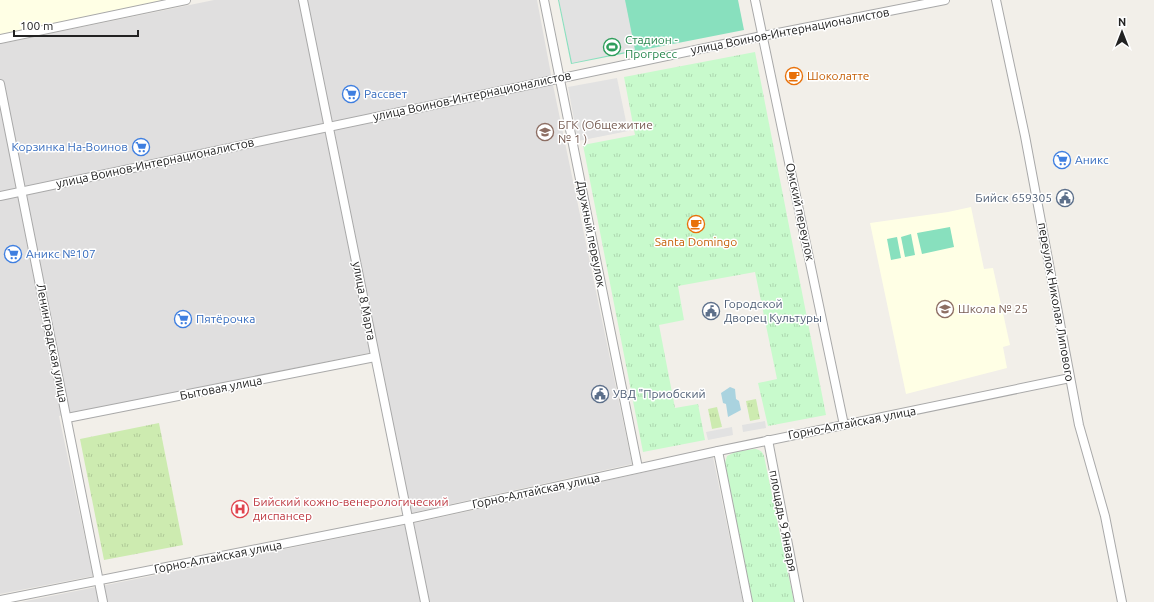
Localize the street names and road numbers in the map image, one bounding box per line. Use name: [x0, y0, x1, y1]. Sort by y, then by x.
street label: улица Воинов-Интернационалистов: [689, 5, 890, 56]
street label: улица Воинов-Интернационалистов: [372, 68, 572, 123]
street label: улица Воинов-Интернационалистов: [55, 135, 255, 190]
street label: Омский переулок: [784, 162, 817, 262]
street label: Дружный переулок: [575, 179, 608, 289]
street label: переулок Николая Липового: [1036, 221, 1077, 382]
street label: улица 8 Марта: [350, 260, 379, 342]
street label: Ленинградская улица: [35, 282, 70, 404]
street label: Бытовая улица: [179, 373, 263, 402]
street label: Горно-Алтайская улица: [787, 404, 917, 441]
street label: площадь 9 Января: [767, 469, 800, 573]
street label: Горно-Алтайская улица: [471, 471, 601, 510]
street label: Горно-Алтайская улица: [153, 538, 283, 575]

